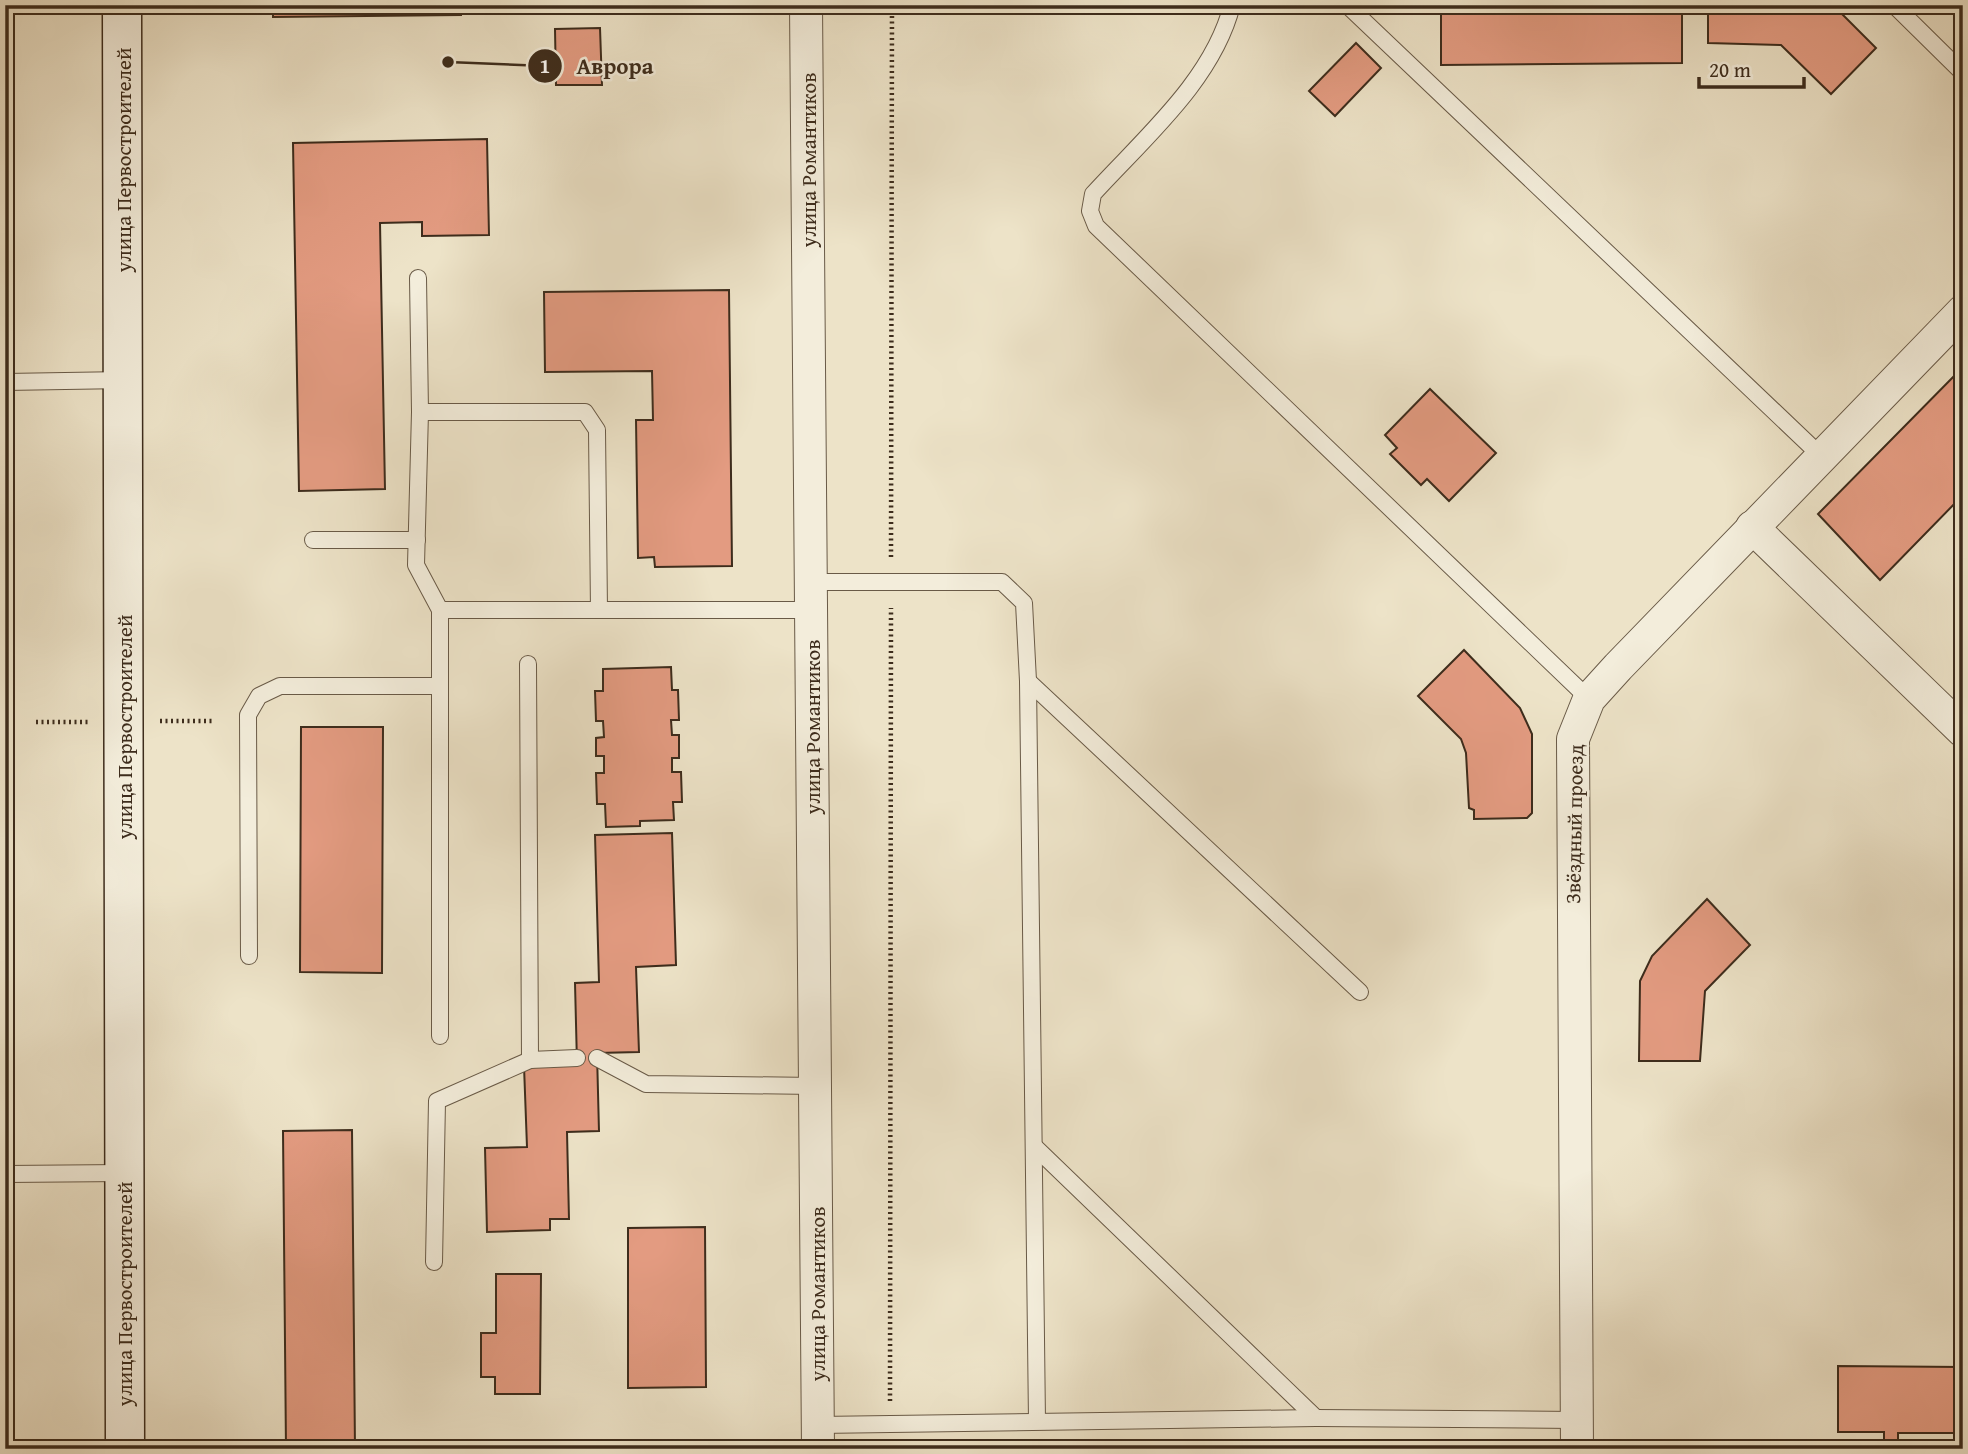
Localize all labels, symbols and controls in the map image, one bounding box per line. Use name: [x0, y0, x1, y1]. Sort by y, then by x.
callout: Аврора: [527, 44, 667, 88]
scale bar: [1699, 46, 1804, 90]
street label: улица Первостроителей: [108, 48, 139, 273]
text: Аврора: [577, 49, 654, 82]
text: 1: [540, 50, 550, 81]
text: 20 m: [1709, 54, 1751, 85]
street label: улица Романтиков: [793, 72, 824, 249]
street label: улица Первостроителей: [109, 615, 140, 840]
street label: улица Романтиков: [797, 639, 828, 816]
street label: Звёздный проезд: [1557, 743, 1591, 904]
street label: улица Первостроителей: [109, 1182, 140, 1407]
street label: улица Романтиков: [802, 1206, 833, 1383]

